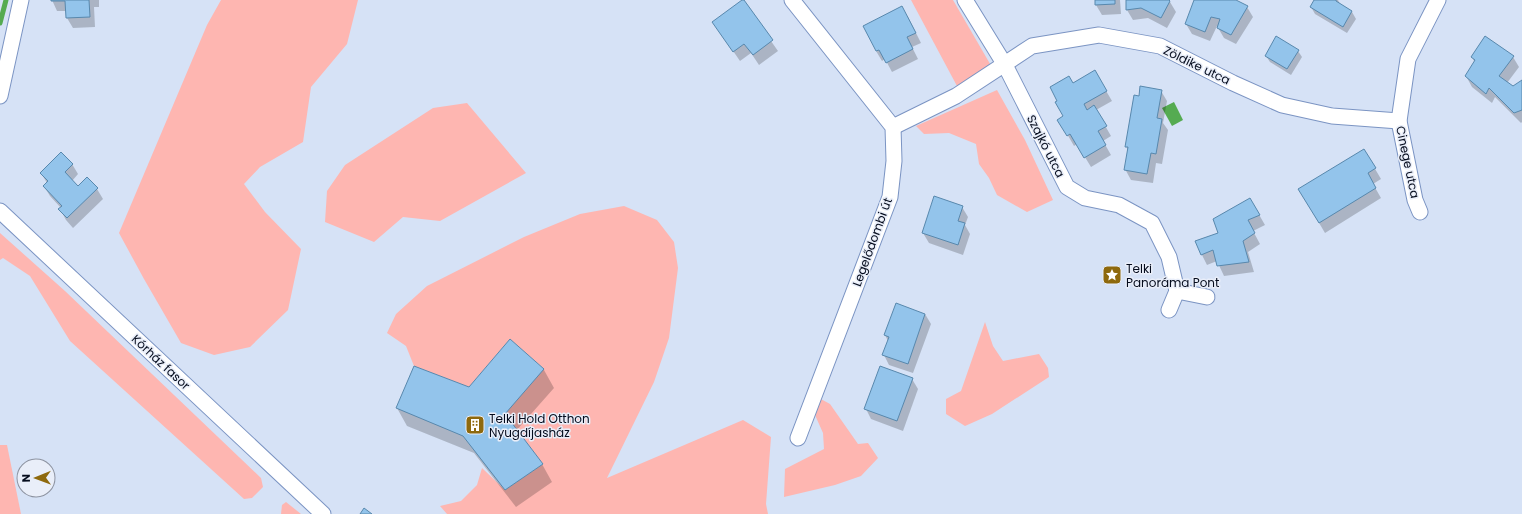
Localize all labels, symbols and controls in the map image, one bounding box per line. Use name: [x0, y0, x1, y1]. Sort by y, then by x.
street label: Zöldike utca: [1161, 41, 1233, 89]
street label: Szajkó utca: [1023, 112, 1069, 180]
street label: Cinege utca: [1392, 124, 1424, 200]
street label: Legelődombi út: [848, 195, 896, 289]
place label: Telki Panoráma Pont: [1126, 260, 1219, 291]
place icon: Telki Panoráma Pont: [1101, 264, 1123, 286]
street label: Kórház fasor: [128, 330, 194, 394]
place label: Telki Hold Otthon Nyugdíjasház: [489, 410, 590, 441]
building icon: Telki Hold Otthon Nyugdíjasház: [464, 414, 486, 436]
north arrow: [16, 458, 56, 498]
text: N: [18, 474, 34, 482]

